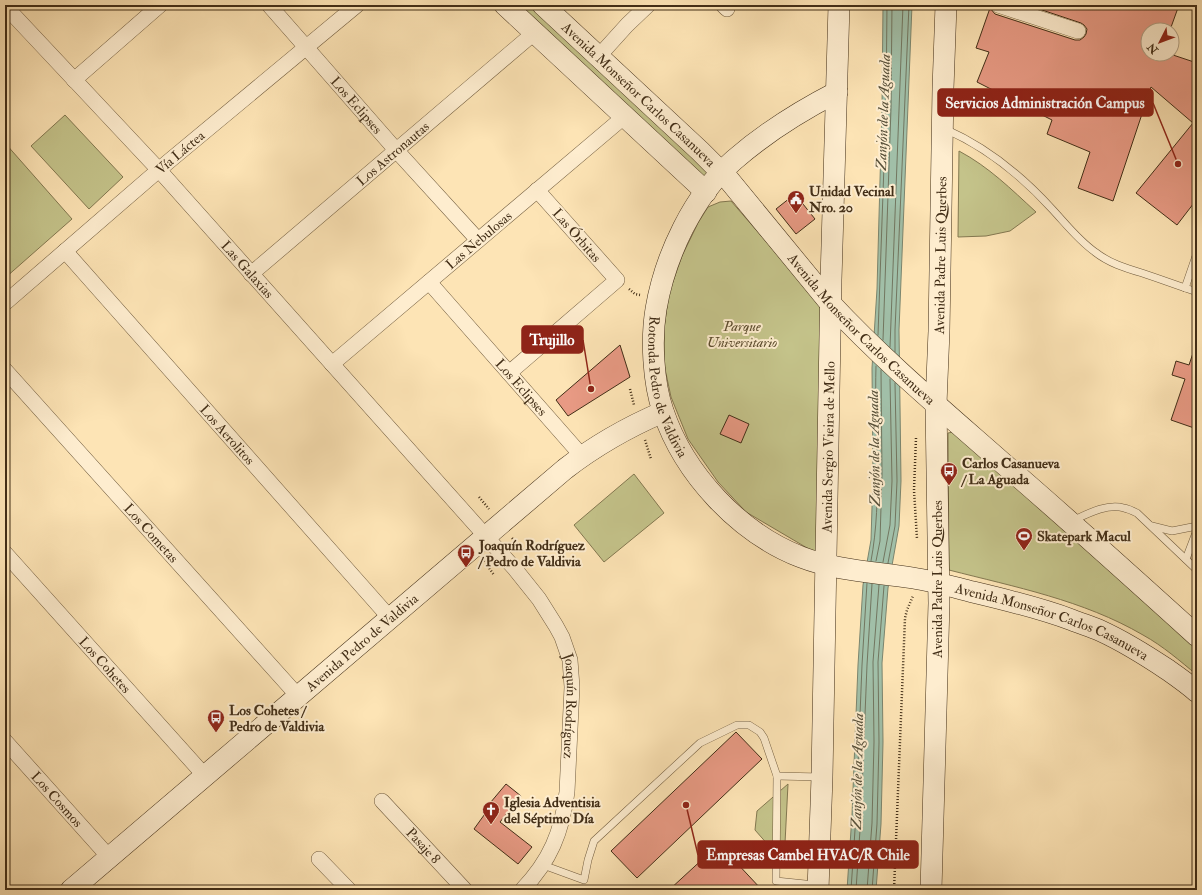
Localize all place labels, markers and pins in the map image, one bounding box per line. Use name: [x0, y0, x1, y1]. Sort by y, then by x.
callout: Servicios Administración Campus: [938, 89, 1153, 116]
place label: Unidad Vecinal Nro. 20: [808, 183, 895, 216]
public building icon: Unidad Vecinal Nro. 20: [786, 189, 806, 214]
callout: Trujillo: [522, 326, 583, 353]
place label: Carlos Casanueva / La Aguada: [960, 455, 1061, 489]
bus stop icon: Carlos Casanueva / La Aguada: [939, 461, 959, 486]
sports icon: Skatepark Macul: [1014, 526, 1034, 551]
place label: Skatepark Macul: [1037, 528, 1131, 546]
place label: Joaquín Rodríguez / Pedro de Valdivia: [477, 537, 585, 570]
bus stop icon: Joaquín Rodríguez / Pedro de Valdivia: [456, 543, 476, 568]
place label: Los Cohetes / Pedro de Valdivia: [229, 702, 325, 735]
bus stop icon: Los Cohetes / Pedro de Valdivia: [206, 708, 226, 733]
place label: Iglesia Adventisia del Séptimo Día: [504, 794, 602, 828]
church icon: Iglesia Adventisia del Séptimo Día: [481, 800, 501, 825]
callout: Empresas Cambel HVAC/R Chile: [698, 841, 918, 868]

